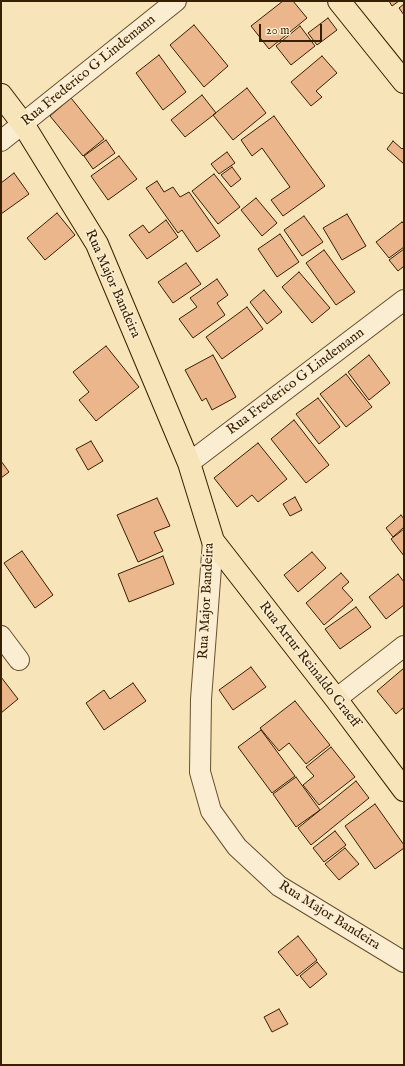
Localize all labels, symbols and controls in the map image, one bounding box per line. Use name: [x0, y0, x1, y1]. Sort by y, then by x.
street label: Rua Frederico G Lindemann: [19, 12, 159, 130]
scale bar: [261, 16, 324, 42]
text: 20 m: [266, 23, 289, 38]
street label: Rua Major Bandeira: [81, 227, 143, 341]
street label: Rua Frederico G Lindemann: [224, 325, 368, 439]
street label: Rua Major Bandeira: [196, 542, 218, 660]
street label: Rua Artur Reinaldo Graeff: [255, 599, 363, 731]
street label: Rua Major Bandeira: [275, 878, 383, 954]

